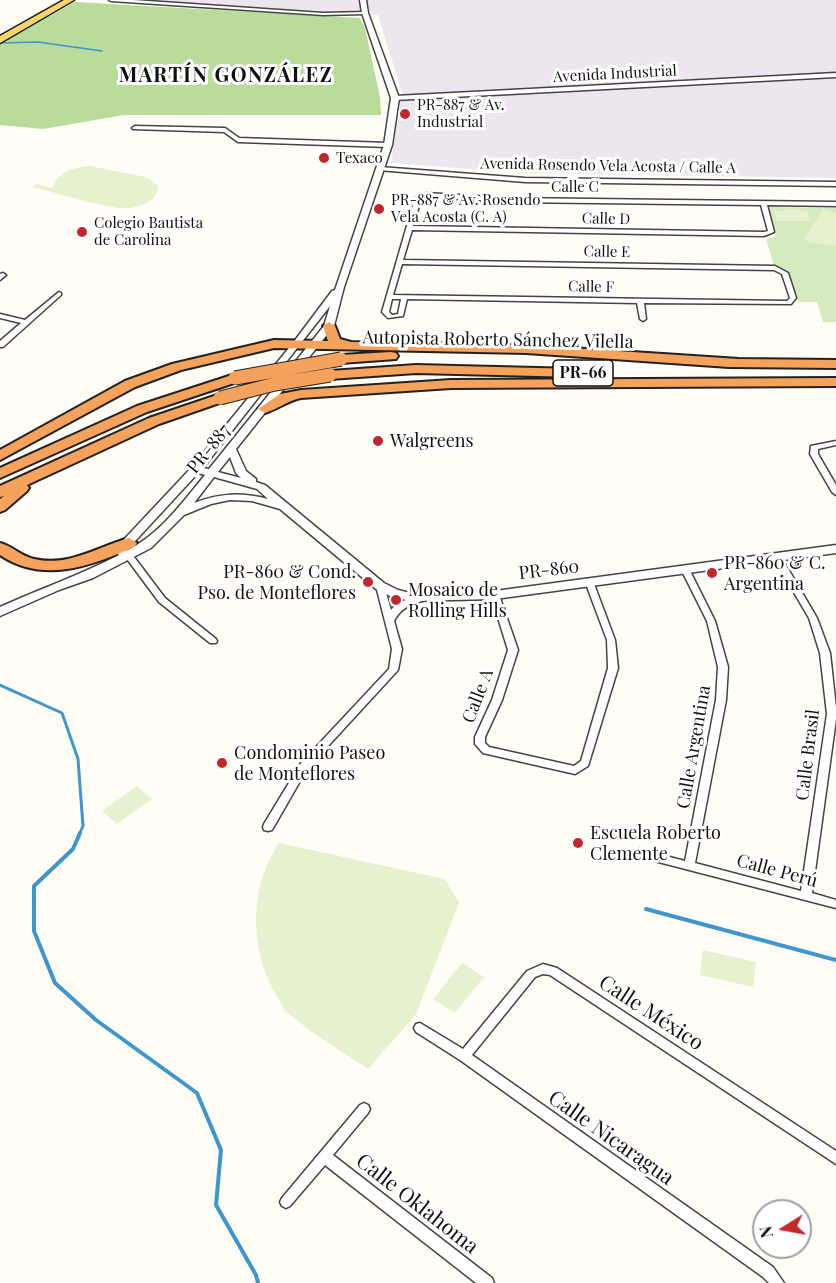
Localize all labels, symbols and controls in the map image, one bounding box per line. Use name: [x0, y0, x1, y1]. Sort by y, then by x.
street label: Avenida Industrial: [553, 62, 677, 86]
district label: MARTÍN GONZÁLEZ: [119, 64, 333, 88]
place label: PR-887 & Av. Industrial: [417, 96, 505, 131]
marker: PR-887 & Av. Industrial: [398, 107, 412, 121]
place label: Texaco: [336, 149, 383, 167]
marker: Texaco: [317, 151, 331, 165]
street label: Avenida Rosendo Vela Acosta / Calle A: [480, 155, 736, 177]
street label: Calle C: [551, 178, 599, 196]
place label: PR-887 & Av. Rosendo Vela Acosta (C. A): [391, 191, 540, 226]
marker: PR-887 & Av. Rosendo Vela Acosta (C. A): [372, 202, 386, 216]
street label: Calle D: [582, 210, 630, 228]
place label: Colegio Bautista de Carolina: [94, 214, 203, 249]
marker: Colegio Bautista de Carolina: [75, 225, 89, 239]
street label: Calle E: [584, 243, 630, 261]
street label: Calle F: [568, 278, 614, 296]
street label: Autopista Roberto Sánchez Vilella: [362, 327, 634, 353]
road number: PR-66: [553, 360, 613, 386]
street label: PR-887: [183, 420, 235, 478]
place label: Walgreens: [390, 430, 474, 452]
marker: Walgreens: [371, 434, 385, 448]
place label: PR-860 & C. Argentina: [724, 552, 826, 594]
street label: PR-860: [518, 556, 580, 584]
place label: PR-860 & Cond. Pso. de Monteflores: [197, 561, 356, 604]
marker: PR-860 & C. Argentina: [705, 566, 719, 580]
marker: PR-860 & Cond. Pso. de Monteflores: [361, 575, 375, 589]
place label: Mosaico de Rolling Hills: [408, 579, 507, 622]
marker: Mosaico de Rolling Hills: [389, 593, 403, 607]
street label: Calle A: [458, 666, 498, 726]
street label: Calle Argentina: [673, 684, 715, 810]
street label: Calle Brasil: [792, 708, 824, 802]
place label: Condominio Paseo de Monteflores: [234, 742, 385, 784]
marker: Condominio Paseo de Monteflores: [215, 756, 229, 770]
place label: Escuela Roberto Clemente: [590, 822, 721, 864]
marker: Escuela Roberto Clemente: [571, 836, 585, 850]
street label: Calle Perú: [734, 850, 820, 892]
street label: Calle México: [594, 970, 708, 1056]
street label: Calle Nicaragua: [543, 1085, 679, 1191]
street label: Calle Oklahoma: [351, 1148, 483, 1260]
north arrow: [752, 1199, 812, 1259]
text: N: [754, 1224, 777, 1240]

